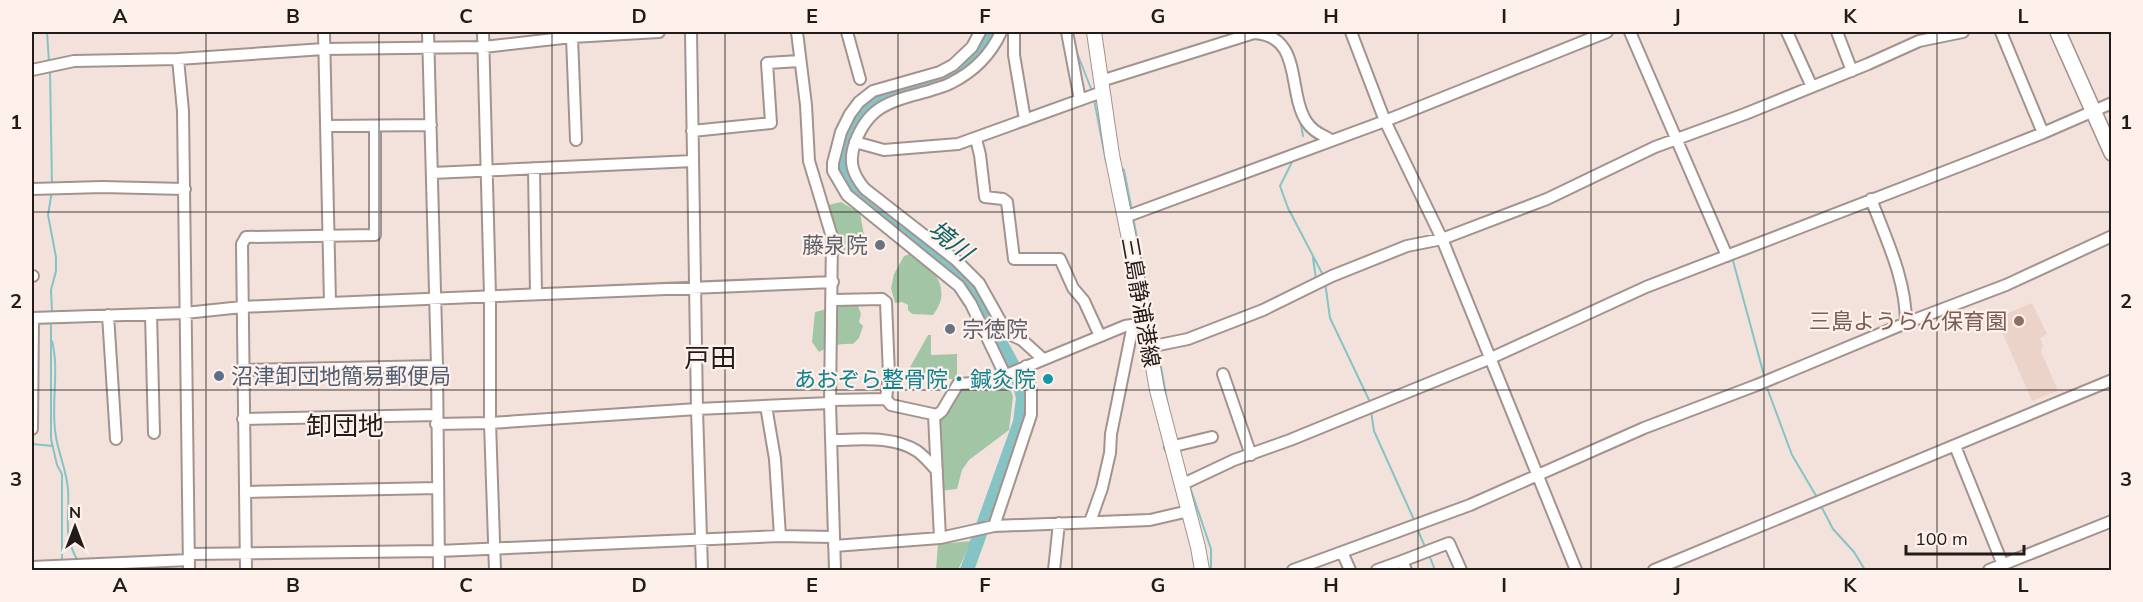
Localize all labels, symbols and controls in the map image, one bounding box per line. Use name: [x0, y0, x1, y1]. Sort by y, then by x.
text: A: [113, 3, 128, 28]
text: B: [286, 3, 300, 28]
text: C: [459, 3, 473, 28]
text: D: [631, 3, 647, 28]
text: E: [806, 3, 818, 28]
text: F: [979, 3, 991, 28]
text: G: [1151, 3, 1165, 28]
text: H: [1323, 3, 1339, 28]
text: I: [1501, 3, 1507, 28]
text: J: [1673, 3, 1681, 28]
text: K: [1843, 3, 1857, 28]
text: L: [2017, 3, 2029, 28]
text: 1: [10, 109, 22, 134]
text: 1: [2120, 109, 2132, 134]
water label: 境川: [923, 213, 981, 269]
place label: 藤泉院: [802, 231, 868, 259]
street label: 三島静浦港線: [1116, 235, 1166, 369]
marker: 藤泉院: [873, 238, 887, 252]
text: 2: [10, 288, 22, 313]
text: 2: [2120, 288, 2132, 313]
place label: 三島ようらん保育園: [1809, 307, 2007, 335]
marker: 三島ようらん保育園: [2012, 314, 2026, 328]
place label: 宗徳院: [962, 315, 1028, 343]
marker: 宗徳院: [943, 322, 957, 336]
district label: 戸田: [684, 341, 736, 374]
place label: 沼津卸団地簡易郵便局: [231, 362, 451, 390]
place label: あおぞら整骨院・鍼灸院: [794, 365, 1036, 393]
marker: 沼津卸団地簡易郵便局: [212, 369, 226, 383]
marker: あおぞら整骨院・鍼灸院: [1041, 372, 1055, 386]
district label: 卸団地: [306, 409, 384, 442]
text: 3: [10, 466, 22, 491]
text: 3: [2120, 466, 2132, 491]
north arrow: [45, 497, 105, 557]
text: N: [69, 502, 81, 522]
scale bar: [1906, 518, 2024, 556]
text: 100 m: [1915, 527, 1968, 550]
text: A: [113, 572, 128, 597]
text: B: [286, 572, 300, 597]
text: C: [459, 572, 473, 597]
text: D: [631, 572, 647, 597]
text: E: [806, 572, 818, 597]
text: F: [979, 572, 991, 597]
text: G: [1151, 572, 1165, 597]
text: H: [1323, 572, 1339, 597]
text: I: [1501, 572, 1507, 597]
text: J: [1673, 572, 1681, 597]
text: K: [1843, 572, 1857, 597]
text: L: [2017, 572, 2029, 597]

